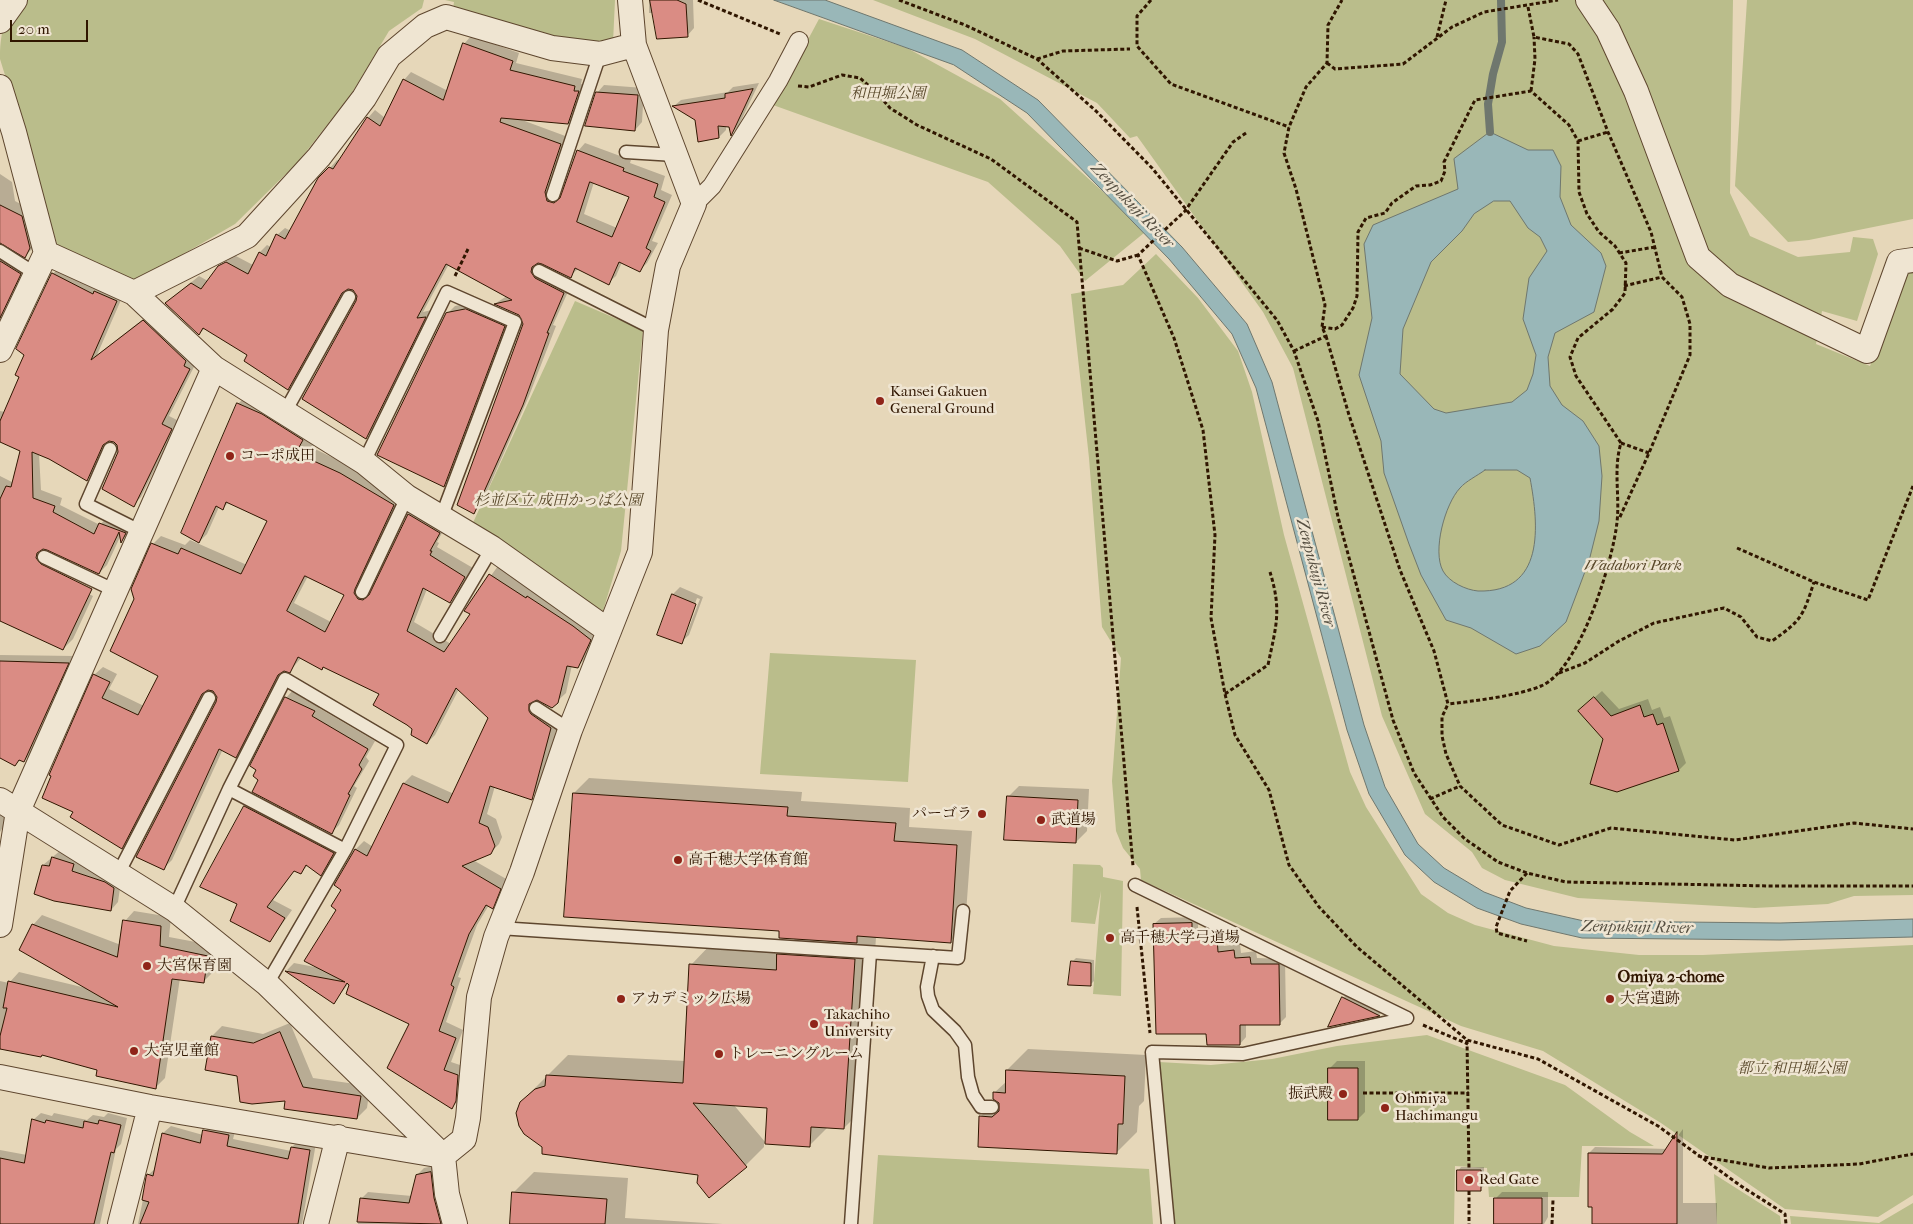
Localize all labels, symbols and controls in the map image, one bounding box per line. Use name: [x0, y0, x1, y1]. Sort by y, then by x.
scale bar: [12, 10, 90, 42]
text: 20 m: [18, 20, 50, 38]
park label: 和田堀公園: [851, 85, 925, 103]
water label: Zenpukuji River: [1086, 159, 1178, 253]
place label: Kansei Gakuen General Ground: [890, 383, 994, 418]
marker: Kansei Gakuen General Ground: [874, 395, 886, 407]
place label: コーポ成田: [240, 447, 315, 465]
marker: コーポ成田: [224, 450, 236, 462]
park label: 杉並区立 成田かっぱ公園: [474, 492, 642, 510]
water label: Zenpukuji River: [1291, 517, 1339, 629]
park label: Wadabori Park: [1584, 557, 1682, 575]
place label: パーゴラ: [912, 805, 972, 823]
marker: パーゴラ: [976, 808, 988, 820]
place label: 武道場: [1051, 811, 1096, 829]
marker: 武道場: [1035, 814, 1047, 826]
place label: 高千穂大学体育館: [688, 851, 808, 869]
marker: 高千穂大学体育館: [672, 854, 684, 866]
water label: Zenpukuji River: [1581, 917, 1693, 939]
place label: 高千穂大学弓道場: [1120, 929, 1240, 947]
marker: 高千穂大学弓道場: [1104, 932, 1116, 944]
place label: 大宮保育園: [157, 957, 232, 975]
marker: 大宮保育園: [141, 960, 153, 972]
district label: Omiya 2-chome: [1617, 968, 1725, 988]
place label: アカデミック広場: [631, 990, 751, 1008]
place label: 大宮遺跡: [1620, 990, 1680, 1008]
marker: アカデミック広場: [615, 993, 627, 1005]
marker: 大宮遺跡: [1604, 993, 1616, 1005]
place label: Takachiho University: [824, 1006, 893, 1041]
marker: Takachiho University: [808, 1018, 820, 1030]
place label: 大宮児童館: [144, 1042, 219, 1060]
marker: 大宮児童館: [128, 1045, 140, 1057]
place label: トレーニングルーム: [729, 1045, 864, 1063]
marker: トレーニングルーム: [713, 1048, 725, 1060]
park label: 都立 和田堀公園: [1738, 1060, 1846, 1078]
place label: 振武殿: [1288, 1085, 1333, 1103]
marker: 振武殿: [1337, 1088, 1349, 1100]
place label: Ohmiya Hachimangu: [1395, 1090, 1478, 1125]
marker: Ohmiya Hachimangu: [1379, 1102, 1391, 1114]
place label: Red Gate: [1479, 1171, 1539, 1189]
marker: Red Gate: [1463, 1174, 1475, 1186]

